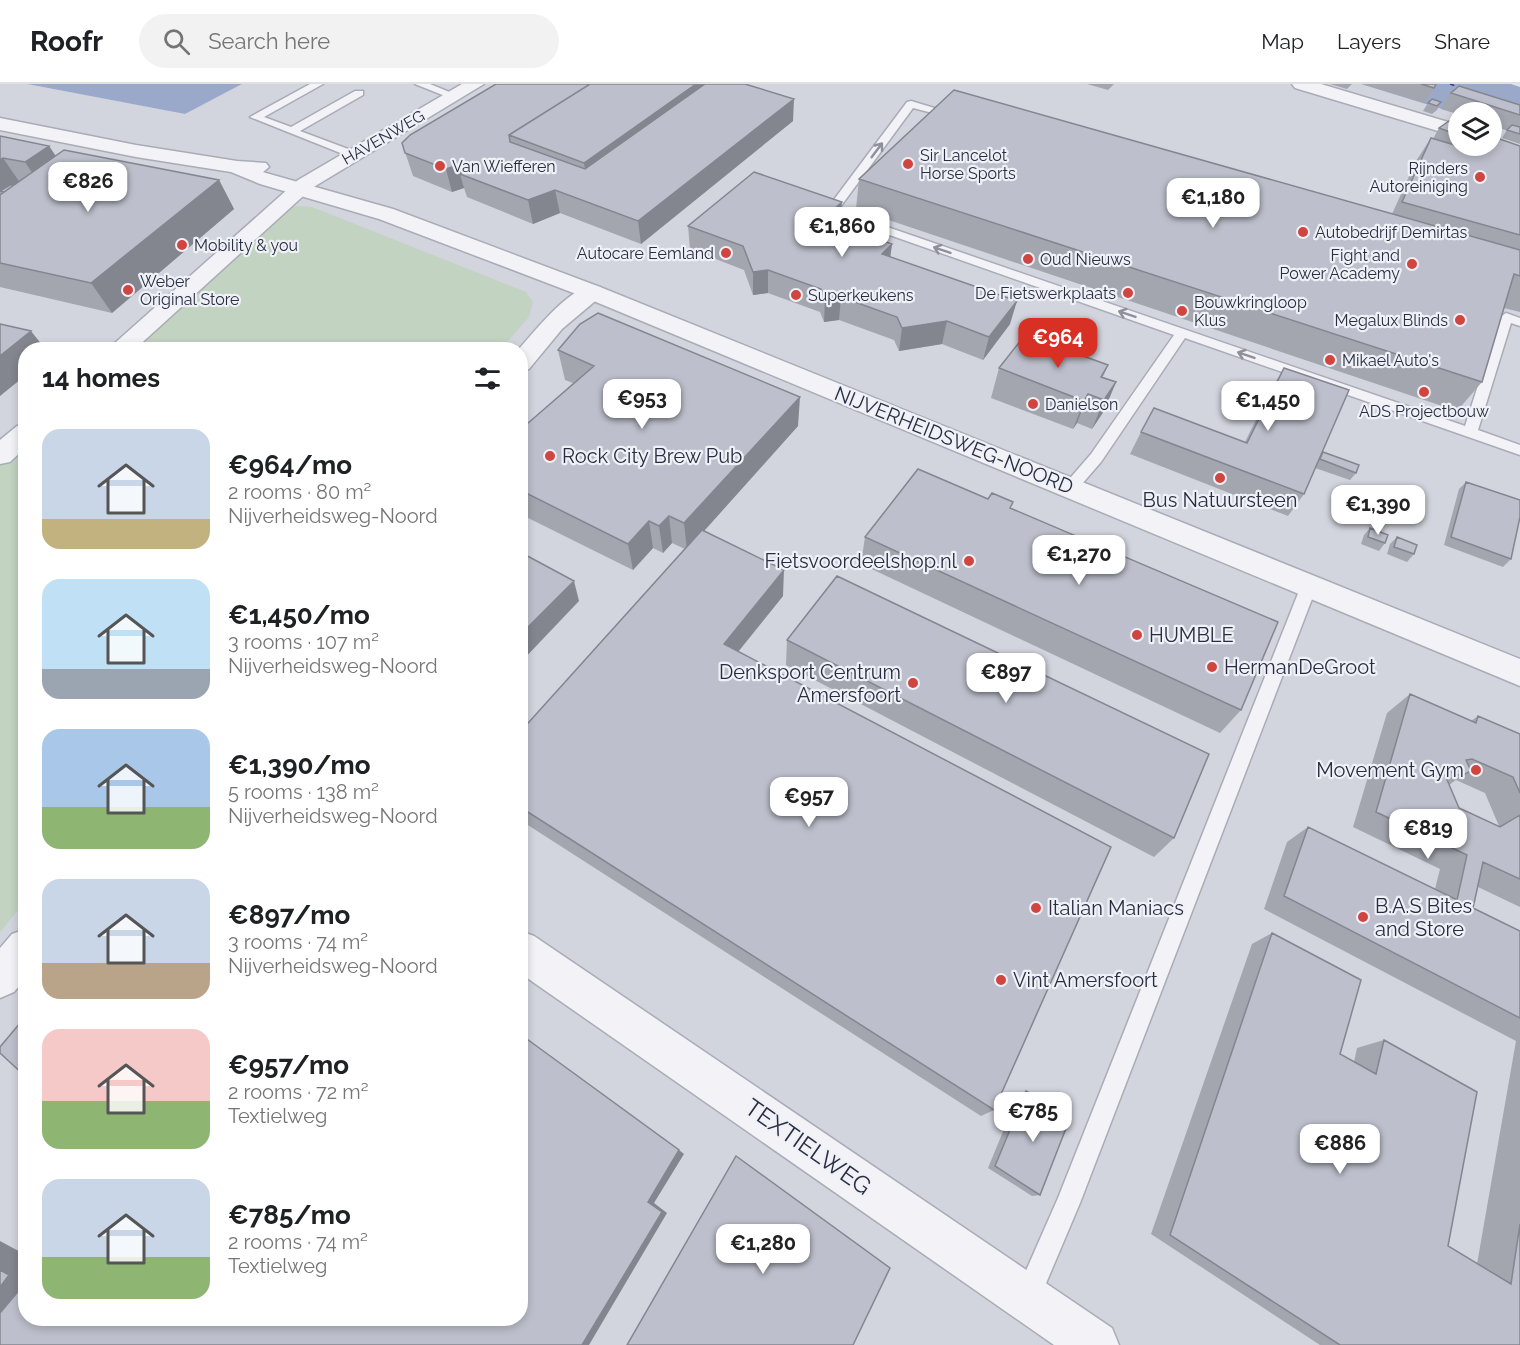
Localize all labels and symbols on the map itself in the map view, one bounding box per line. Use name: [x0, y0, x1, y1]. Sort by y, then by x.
street label: HAVENWEG: [339, 106, 428, 169]
one-way arrow: [871, 142, 883, 158]
place label: Sir Lancelot Horse Sports: [920, 146, 1016, 183]
place label: Van Wiefferen: [452, 157, 556, 176]
marker: Sir Lancelot Horse Sports: [901, 157, 915, 171]
marker: Van Wiefferen: [433, 159, 447, 173]
place label: Rijnders Autoreiniging: [1369, 159, 1468, 196]
pin: €826: [52, 162, 124, 213]
marker: Rijnders Autoreiniging: [1473, 170, 1487, 184]
pin: €1,180: [1164, 178, 1262, 229]
pin: €1,860: [793, 207, 891, 258]
place label: Autobedrijf Demirtas: [1315, 223, 1468, 242]
marker: Autobedrijf Demirtas: [1296, 225, 1310, 239]
place label: Mobility & you: [194, 236, 298, 255]
marker: Mobility & you: [175, 238, 189, 252]
place label: Autocare Eemland: [577, 244, 714, 263]
one-way arrow: [934, 244, 952, 255]
marker: Autocare Eemland: [719, 246, 733, 260]
place label: Fight and Power Academy: [1279, 246, 1400, 283]
place label: Oud Nieuws: [1040, 250, 1131, 269]
marker: Oud Nieuws: [1021, 252, 1035, 266]
marker: Fight and Power Academy: [1405, 257, 1419, 271]
place label: Weber Original Store: [140, 272, 240, 309]
marker: Weber Original Store: [121, 283, 135, 297]
place label: De Fietswerkplaats: [975, 284, 1116, 303]
place label: Superkeukens: [808, 286, 914, 305]
marker: De Fietswerkplaats: [1121, 286, 1135, 300]
marker: Superkeukens: [789, 288, 803, 302]
place label: Bouwkringloop Klus: [1194, 293, 1307, 330]
marker: Bouwkringloop Klus: [1175, 304, 1189, 318]
one-way arrow: [1118, 308, 1137, 319]
place label: Megalux Blinds: [1335, 311, 1448, 330]
marker: Megalux Blinds: [1453, 313, 1467, 327]
pin: €964: [1022, 318, 1094, 369]
one-way arrow: [1238, 349, 1256, 360]
place label: Mikael Auto's: [1342, 351, 1439, 370]
marker: Mikael Auto's: [1323, 353, 1337, 367]
pin: €953: [606, 379, 678, 430]
street label: NIJVERHEIDSWEG-NOORD: [831, 381, 1077, 499]
pin: €1,450: [1219, 381, 1317, 432]
marker: ADS Projectbouw: [1417, 385, 1431, 399]
place label: Danielson: [1045, 395, 1118, 414]
marker: Danielson: [1026, 397, 1040, 411]
place label: ADS Projectbouw: [1359, 402, 1489, 421]
place label: Rock City Brew Pub: [562, 444, 742, 468]
marker: Rock City Brew Pub: [543, 449, 557, 463]
marker: Bus Natuursteen: [1213, 471, 1227, 485]
pin: €1,390: [1329, 485, 1427, 536]
place label: Bus Natuursteen: [1143, 488, 1297, 512]
pin: €1,270: [1030, 535, 1128, 586]
place label: Fietsvoordeelshop.nl: [764, 549, 958, 573]
marker: Fietsvoordeelshop.nl: [962, 554, 976, 568]
place label: HUMBLE: [1149, 623, 1234, 647]
marker: HUMBLE: [1130, 628, 1144, 642]
pin: €897: [970, 653, 1042, 704]
place label: HermanDeGroot: [1224, 655, 1376, 679]
place label: Denksport Centrum Amersfoort: [719, 660, 901, 707]
marker: HermanDeGroot: [1205, 660, 1219, 674]
marker: Denksport Centrum Amersfoort: [906, 676, 920, 690]
place label: Movement Gym: [1316, 758, 1464, 782]
marker: Movement Gym: [1469, 763, 1483, 777]
pin: €957: [773, 777, 845, 828]
pin: €819: [1392, 809, 1464, 860]
place label: B.A.S Bites and Store: [1375, 894, 1472, 941]
place label: Italian Maniacs: [1048, 896, 1184, 920]
marker: Italian Maniacs: [1029, 901, 1043, 915]
marker: B.A.S Bites and Store: [1356, 910, 1370, 924]
place label: Vint Amersfoort: [1013, 968, 1158, 992]
marker: Vint Amersfoort: [994, 973, 1008, 987]
street label: TEXTIELWEG: [739, 1092, 877, 1201]
pin: €785: [997, 1092, 1069, 1143]
pin: €886: [1304, 1124, 1376, 1175]
pin: €1,280: [714, 1224, 812, 1275]

